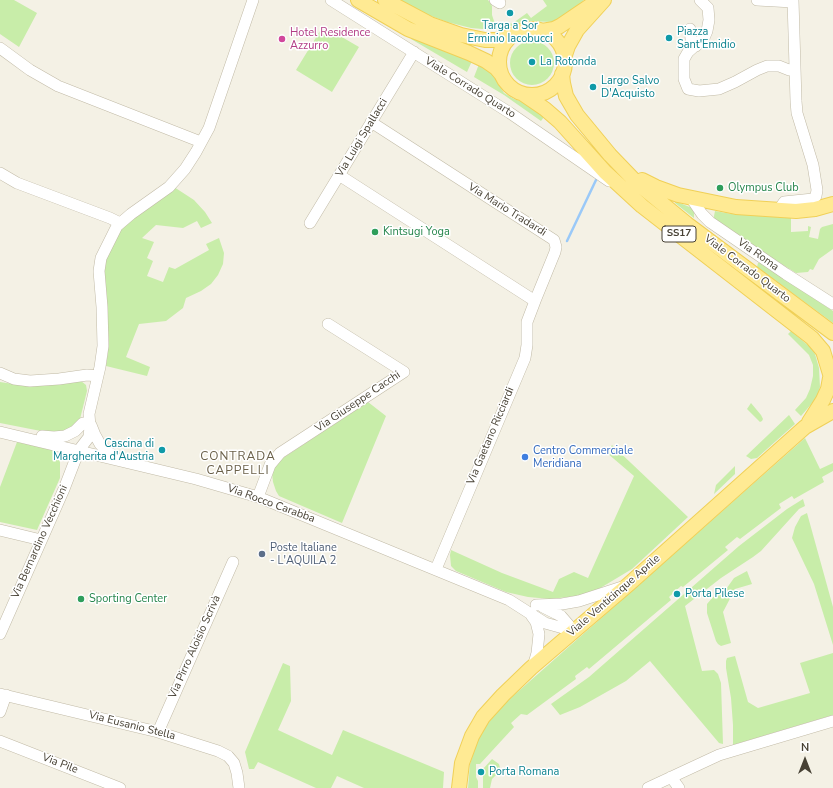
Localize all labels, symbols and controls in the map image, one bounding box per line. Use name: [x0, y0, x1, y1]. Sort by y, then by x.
marker: Targa a Sor Erminio Iacobucci: [505, 8, 515, 18]
place label: Targa a Sor Erminio Iacobucci: [467, 19, 553, 45]
place label: Piazza Sant'Emidio: [677, 25, 736, 51]
place label: Hotel Residence Azzurro: [290, 26, 370, 52]
marker: Piazza Sant'Emidio: [664, 33, 674, 43]
marker: Hotel Residence Azzurro: [277, 34, 287, 44]
street label: Viale Corrado Quarto: [422, 55, 518, 121]
place label: La Rotonda: [540, 55, 596, 69]
marker: La Rotonda: [527, 57, 537, 67]
place label: Largo Salvo D'Acquisto: [601, 74, 659, 100]
marker: Largo Salvo D'Acquisto: [588, 82, 598, 92]
street label: Via Luigi Spallacci: [333, 96, 391, 180]
street label: Via Mario Tradardi: [465, 181, 549, 239]
place label: Olympus Club: [728, 181, 799, 195]
marker: Olympus Club: [715, 183, 725, 193]
place label: Kintsugi Yoga: [383, 225, 450, 239]
road number: SS17: [662, 226, 696, 242]
marker: Kintsugi Yoga: [370, 227, 380, 237]
street label: Viale Corrado Quarto: [701, 232, 793, 306]
street label: Via Roma: [735, 236, 781, 274]
street label: Via Giuseppe Cacchi: [313, 369, 403, 435]
street label: Via Gaetano Ricciardi: [465, 385, 517, 487]
place label: Cascina di Margherita d'Austria: [53, 437, 154, 463]
place label: Centro Commerciale Meridiana: [533, 444, 633, 470]
marker: Cascina di Margherita d'Austria: [157, 445, 167, 455]
district label: CONTRADA CAPPELLI: [200, 450, 276, 478]
marker: Centro Commerciale Meridiana: [520, 452, 530, 462]
street label: Via Rocco Carabba: [225, 482, 317, 526]
street label: Via Bernardino Vecchioni: [9, 483, 71, 601]
place label: Poste Italiane - L'AQUILA 2: [270, 541, 337, 567]
marker: Poste Italiane - L'AQUILA 2: [257, 549, 267, 559]
street label: Viale Venticinque Aprile: [565, 552, 663, 640]
place label: Porta Pilese: [685, 587, 744, 601]
marker: Porta Pilese: [672, 589, 682, 599]
place label: Sporting Center: [89, 592, 167, 606]
street label: Via Pirro Aloisio Scrivà: [166, 593, 224, 701]
marker: Sporting Center: [76, 594, 86, 604]
street label: Via Eusanio Stella: [87, 709, 177, 743]
north arrow: [785, 740, 825, 780]
text: N: [801, 740, 809, 755]
street label: Via Pile: [40, 751, 80, 777]
place label: Porta Romana: [489, 765, 559, 779]
marker: Porta Romana: [476, 767, 486, 777]

